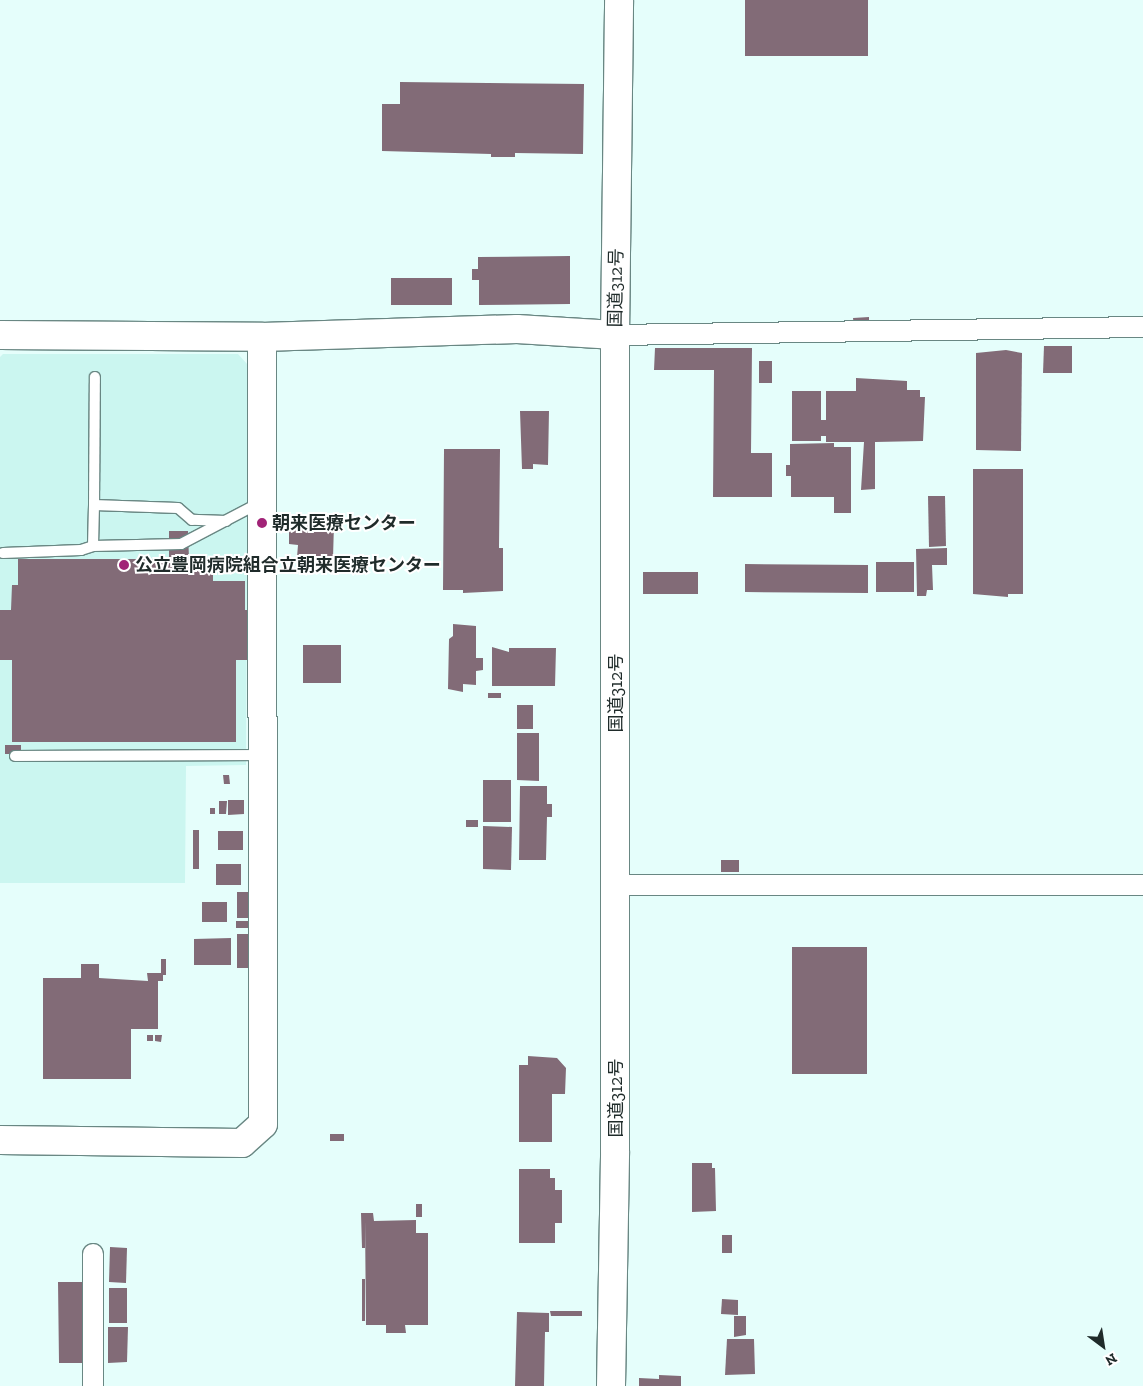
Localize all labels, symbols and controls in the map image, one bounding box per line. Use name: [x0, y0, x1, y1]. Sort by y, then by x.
street label: 国道312号: [605, 248, 627, 328]
place label: 朝来医療センター: [272, 512, 416, 534]
marker: 朝来医療センター: [256, 517, 268, 529]
place label: 公立豊岡病院組合立朝来医療センター: [135, 554, 441, 576]
marker: 公立豊岡病院組合立朝来医療センター: [117, 558, 131, 572]
street label: 国道312号: [605, 653, 627, 733]
street label: 国道312号: [605, 1058, 627, 1138]
north arrow: [1078, 1321, 1128, 1371]
text: N: [1102, 1349, 1120, 1369]

